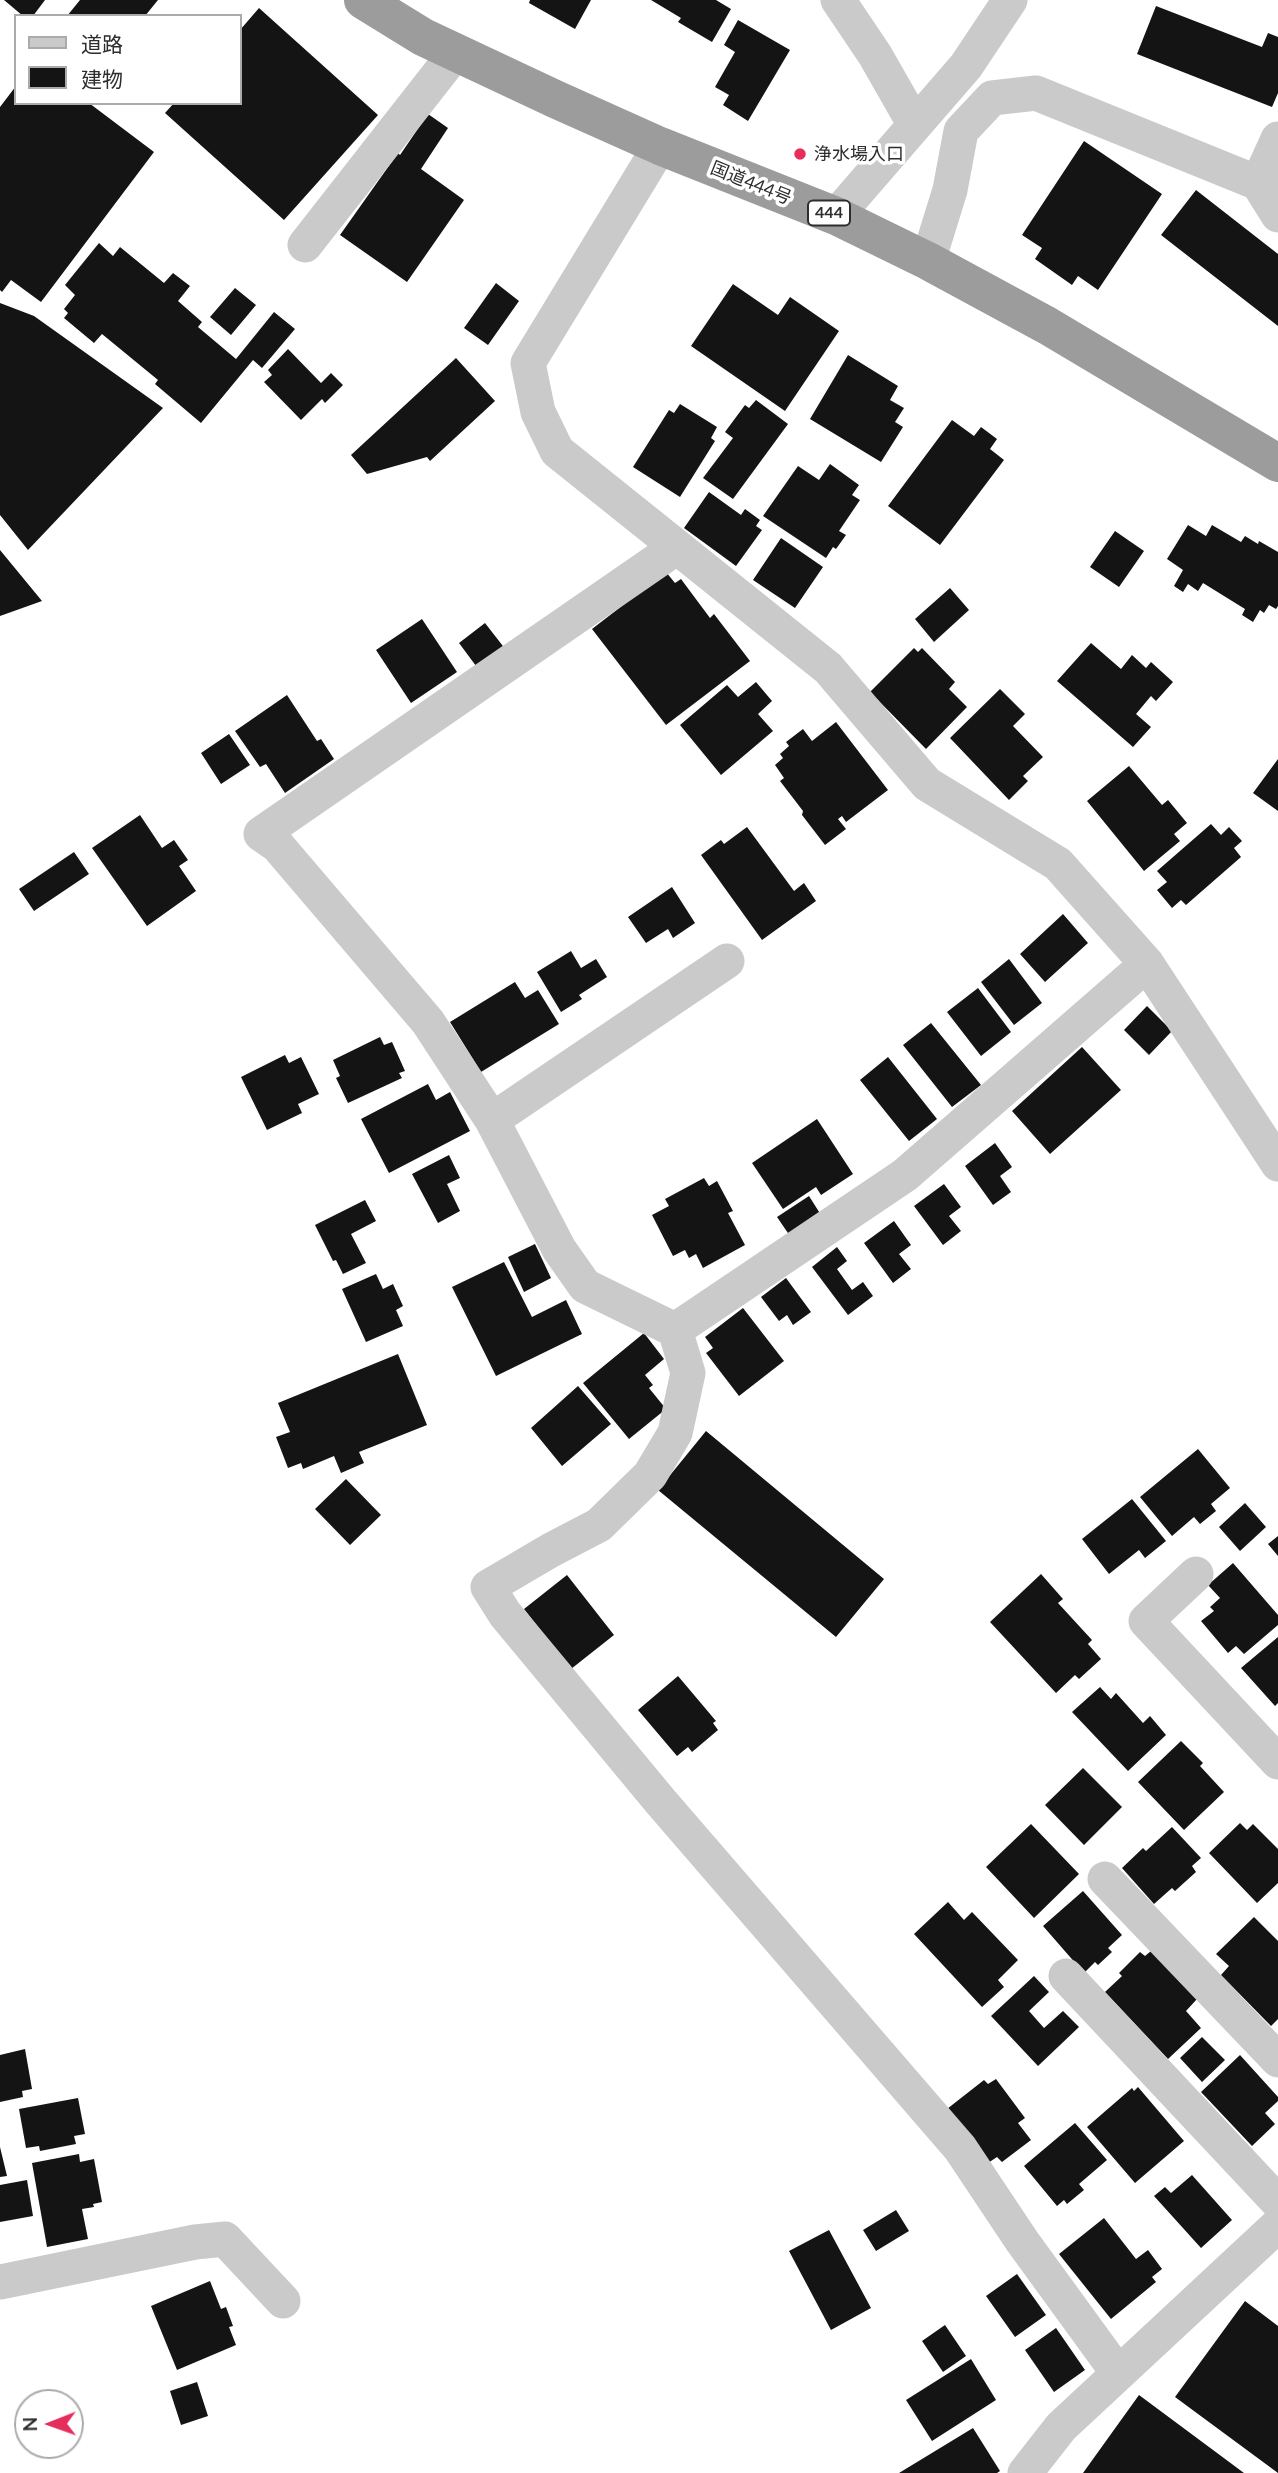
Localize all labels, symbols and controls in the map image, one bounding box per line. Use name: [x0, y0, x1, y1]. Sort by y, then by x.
legend: [14, 14, 242, 105]
text: 道路: [81, 31, 123, 56]
text: 建物: [81, 66, 123, 91]
place label: 浄水場入口: [814, 143, 904, 165]
marker: 浄水場入口: [792, 146, 808, 162]
street label: 国道444号: [707, 157, 795, 209]
road number: 444: [808, 200, 850, 226]
north arrow: [14, 2389, 84, 2459]
text: N: [18, 2417, 41, 2432]

